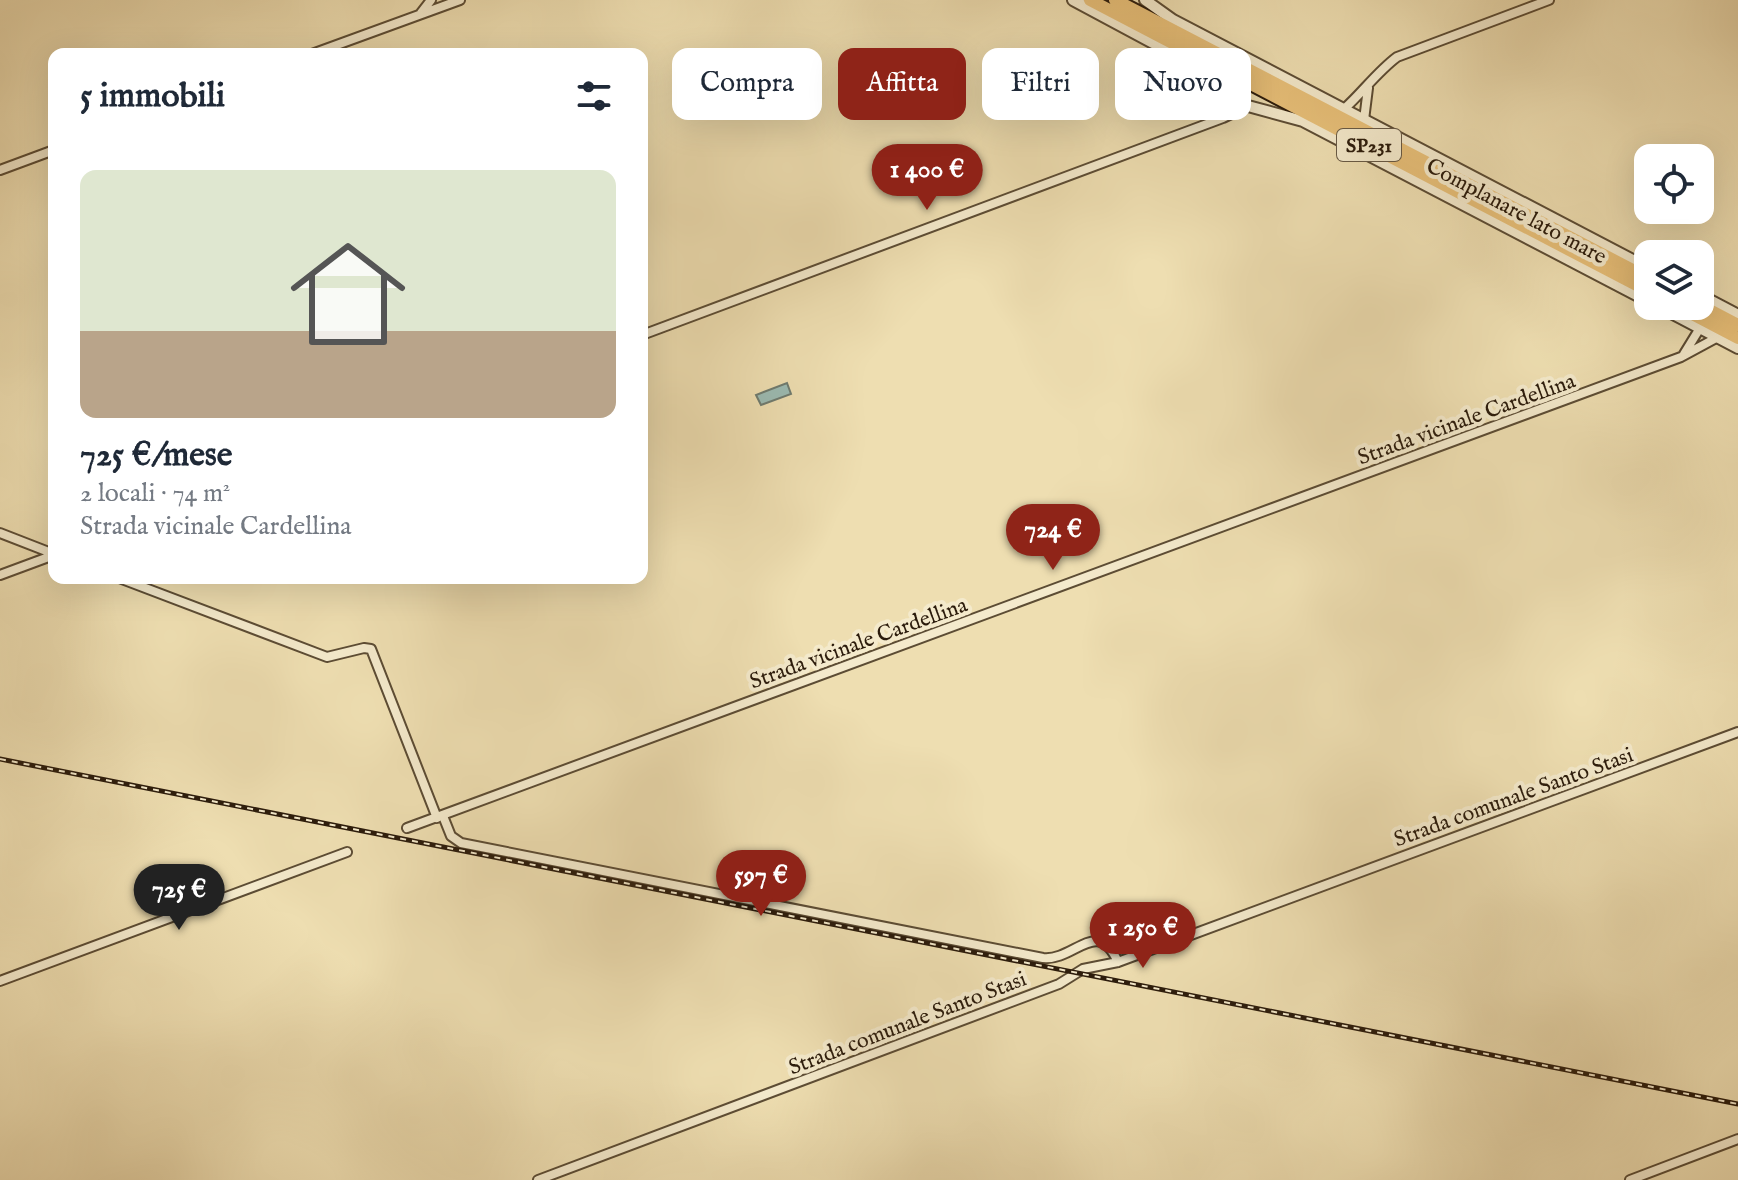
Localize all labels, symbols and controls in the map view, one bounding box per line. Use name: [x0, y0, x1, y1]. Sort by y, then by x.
chip: Compra: [672, 48, 822, 120]
chip: Affitta: [838, 48, 966, 120]
chip: Filtri: [982, 48, 1099, 120]
chip: Nuovo: [1115, 48, 1251, 120]
icon: filters: [572, 74, 616, 118]
text: 5 immobili: [80, 75, 225, 118]
road number: SP231: [1337, 129, 1401, 161]
pin: 1 400 €: [853, 144, 1001, 212]
map controls: [1634, 144, 1714, 320]
button: locate: [1634, 144, 1714, 224]
street label: Complanare lato mare: [1421, 152, 1611, 271]
text: 1 400 €: [890, 153, 964, 186]
icon: home: [276, 222, 420, 366]
button: layers: [1634, 240, 1714, 320]
street label: Strada vicinale Cardellina: [1354, 367, 1580, 472]
text: 725 €/mese: [80, 434, 232, 477]
text: 2 locali · 74 m²: [80, 477, 230, 510]
pin: 724 €: [997, 504, 1109, 572]
text: Strada vicinale Cardellina: [80, 510, 351, 543]
text: 724 €: [1024, 513, 1082, 546]
street label: Strada vicinale Cardellina: [746, 591, 972, 696]
street label: Strada comunale Santo Stasi: [1390, 741, 1637, 854]
pin: 597 €: [705, 850, 817, 918]
text: 597 €: [734, 859, 788, 892]
pin: 725 €: [123, 864, 235, 932]
text: 725 €: [152, 873, 206, 906]
pin: 1 250 €: [1069, 902, 1217, 970]
text: 1 250 €: [1108, 911, 1178, 944]
street label: Strada comunale Santo Stasi: [785, 965, 1031, 1082]

